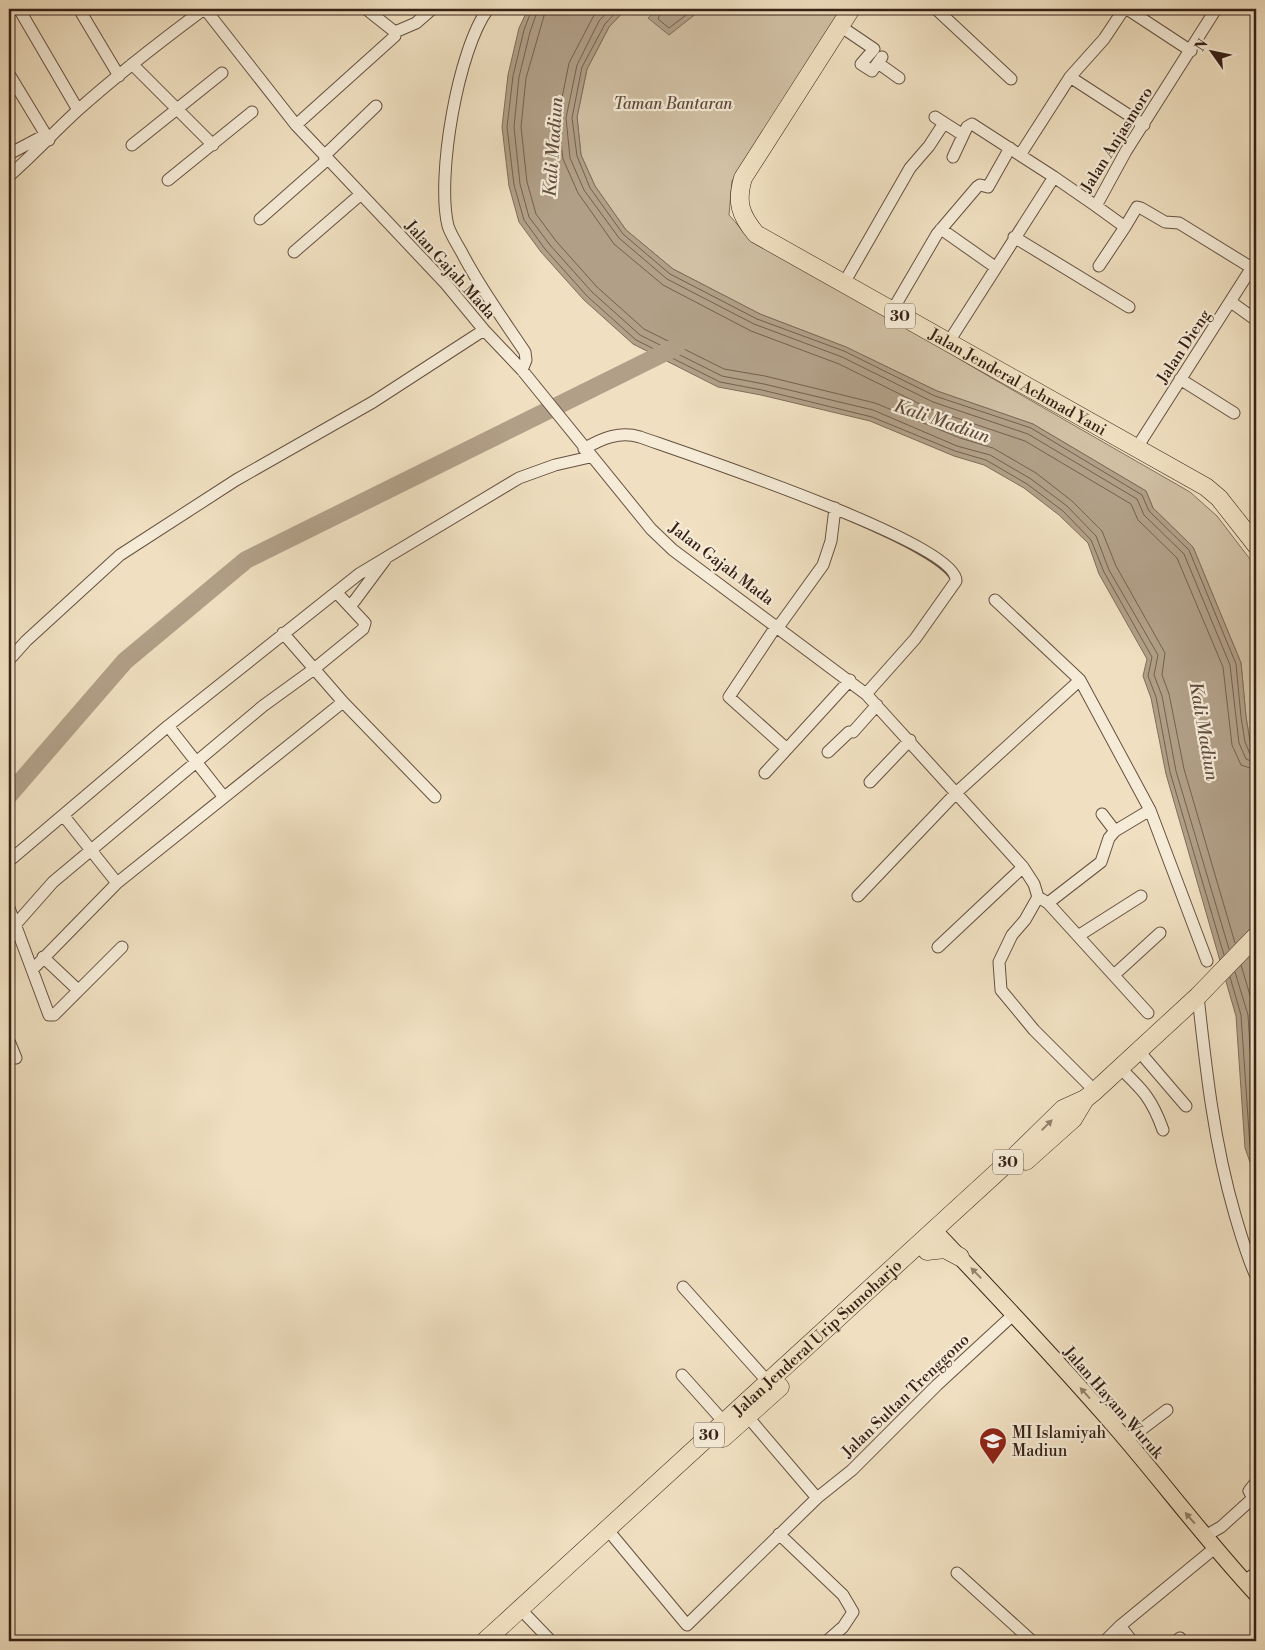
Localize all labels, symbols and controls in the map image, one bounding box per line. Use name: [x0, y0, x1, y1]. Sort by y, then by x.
north arrow: [1188, 28, 1238, 78]
text: N: [1191, 36, 1213, 55]
street label: Jalan Anjasmoro: [1076, 83, 1157, 197]
park label: Taman Bantaran: [613, 94, 734, 114]
water label: Kali Madiun: [539, 95, 569, 198]
street label: Jalan Gajah Mada: [400, 215, 500, 324]
road number: 30: [885, 304, 915, 328]
street label: Jalan Dieng: [1152, 305, 1216, 388]
street label: Jalan Jenderal Achmad Yani: [924, 324, 1110, 440]
water label: Kali Madiun: [891, 394, 994, 449]
street label: Jalan Gajah Mada: [664, 517, 778, 610]
water label: Kali Madiun: [1183, 680, 1224, 783]
one-way arrow: [1040, 1119, 1052, 1131]
road number: 30: [993, 1150, 1023, 1174]
street label: Jalan Jenderal Urip Sumoharjo: [728, 1255, 906, 1421]
one-way arrow: [970, 1268, 982, 1280]
street label: Jalan Sultan Trenggono: [837, 1330, 974, 1462]
street label: Jalan Hayam Wuruk: [1058, 1342, 1169, 1464]
one-way arrow: [1079, 1388, 1091, 1400]
road number: 30: [694, 1422, 724, 1448]
place label: MI Islamiyah Madiun: [1012, 1423, 1107, 1461]
school or university icon: MI Islamiyah Madiun: [978, 1426, 1008, 1465]
one-way arrow: [1184, 1512, 1196, 1524]

